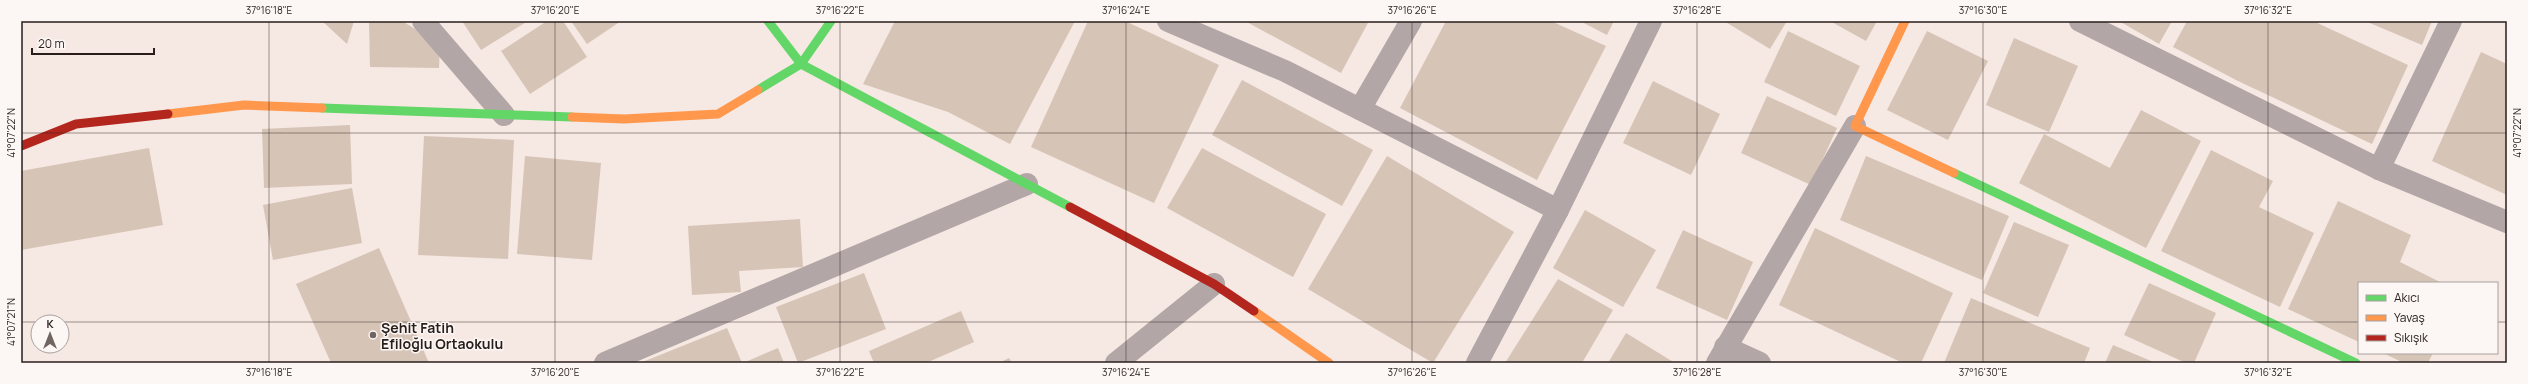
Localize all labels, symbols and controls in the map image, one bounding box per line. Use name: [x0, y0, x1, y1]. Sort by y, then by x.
text: 37°16'18"E: [246, 3, 293, 17]
text: 37°16'20"E: [531, 3, 580, 17]
text: 37°16'22"E: [816, 3, 864, 17]
text: 37°16'24"E: [1102, 3, 1150, 17]
text: 37°16'26"E: [1388, 3, 1437, 17]
text: 37°16'28"E: [1673, 3, 1722, 17]
text: 37°16'30"E: [1959, 3, 2008, 17]
text: 37°16'32"E: [2244, 3, 2292, 17]
scale bar: [32, 30, 154, 56]
text: 20 m: [38, 35, 65, 52]
text: 41°07'22"N: [4, 108, 18, 158]
text: 41°07'22"N: [2510, 108, 2524, 158]
legend: [2358, 282, 2498, 354]
text: Akıcı: [2394, 289, 2420, 306]
text: 41°07'21"N: [4, 298, 18, 346]
text: Yavaş: [2394, 309, 2425, 326]
north arrow: [30, 314, 70, 354]
text: K: [46, 316, 54, 331]
place label: Şehit Fatih Efiloğlu Ortaokulu: [381, 318, 503, 353]
text: Sıkışık: [2394, 329, 2429, 346]
marker: Şehit Fatih Efiloğlu Ortaokulu: [368, 330, 378, 340]
text: 37°16'18"E: [246, 365, 293, 379]
text: 37°16'20"E: [531, 365, 580, 379]
text: 37°16'22"E: [816, 365, 864, 379]
text: 37°16'24"E: [1102, 365, 1150, 379]
text: 37°16'26"E: [1388, 365, 1437, 379]
text: 37°16'28"E: [1673, 365, 1722, 379]
text: 37°16'30"E: [1959, 365, 2008, 379]
text: 37°16'32"E: [2244, 365, 2292, 379]

